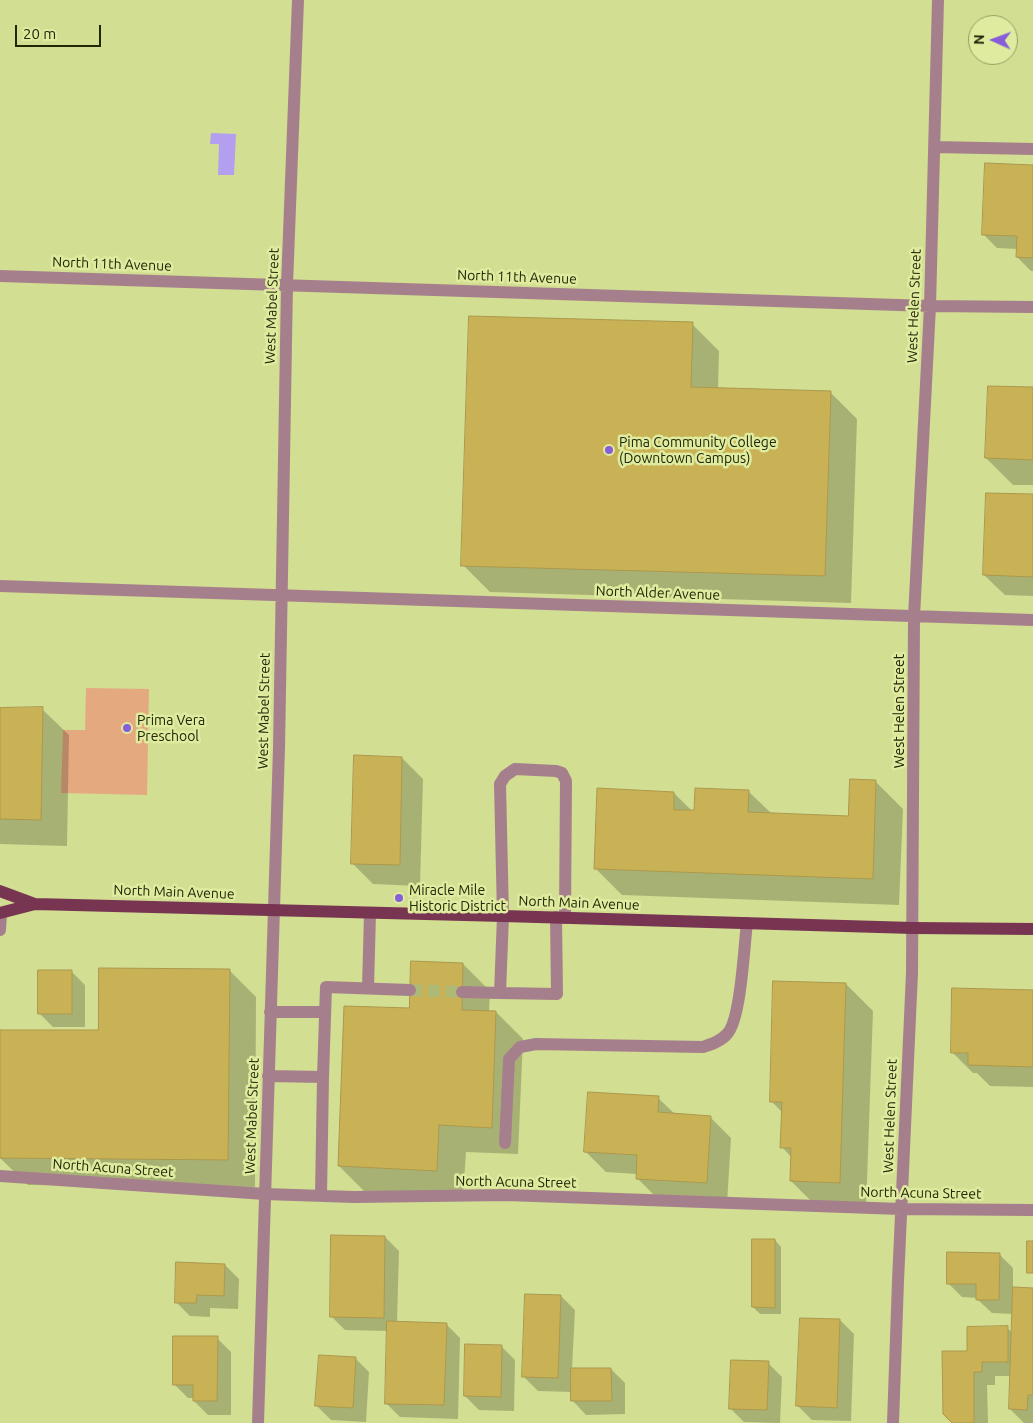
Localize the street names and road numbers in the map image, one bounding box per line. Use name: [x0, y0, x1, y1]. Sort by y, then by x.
street label: West Mabel Street: [262, 247, 282, 365]
street label: West Helen Street: [904, 249, 924, 363]
street label: North 11th Avenue: [52, 254, 172, 274]
street label: North 11th Avenue: [457, 267, 577, 287]
street label: North Alder Avenue: [595, 582, 721, 604]
street label: West Mabel Street: [255, 653, 273, 769]
street label: West Helen Street: [891, 654, 907, 768]
street label: North Main Avenue: [113, 881, 235, 903]
street label: North Main Avenue: [518, 892, 640, 914]
street label: West Mabel Street: [242, 1057, 262, 1175]
street label: West Helen Street: [880, 1059, 900, 1173]
street label: North Acuna Street: [52, 1155, 174, 1181]
street label: North Acuna Street: [455, 1173, 577, 1191]
street label: North Acuna Street: [860, 1184, 982, 1202]

